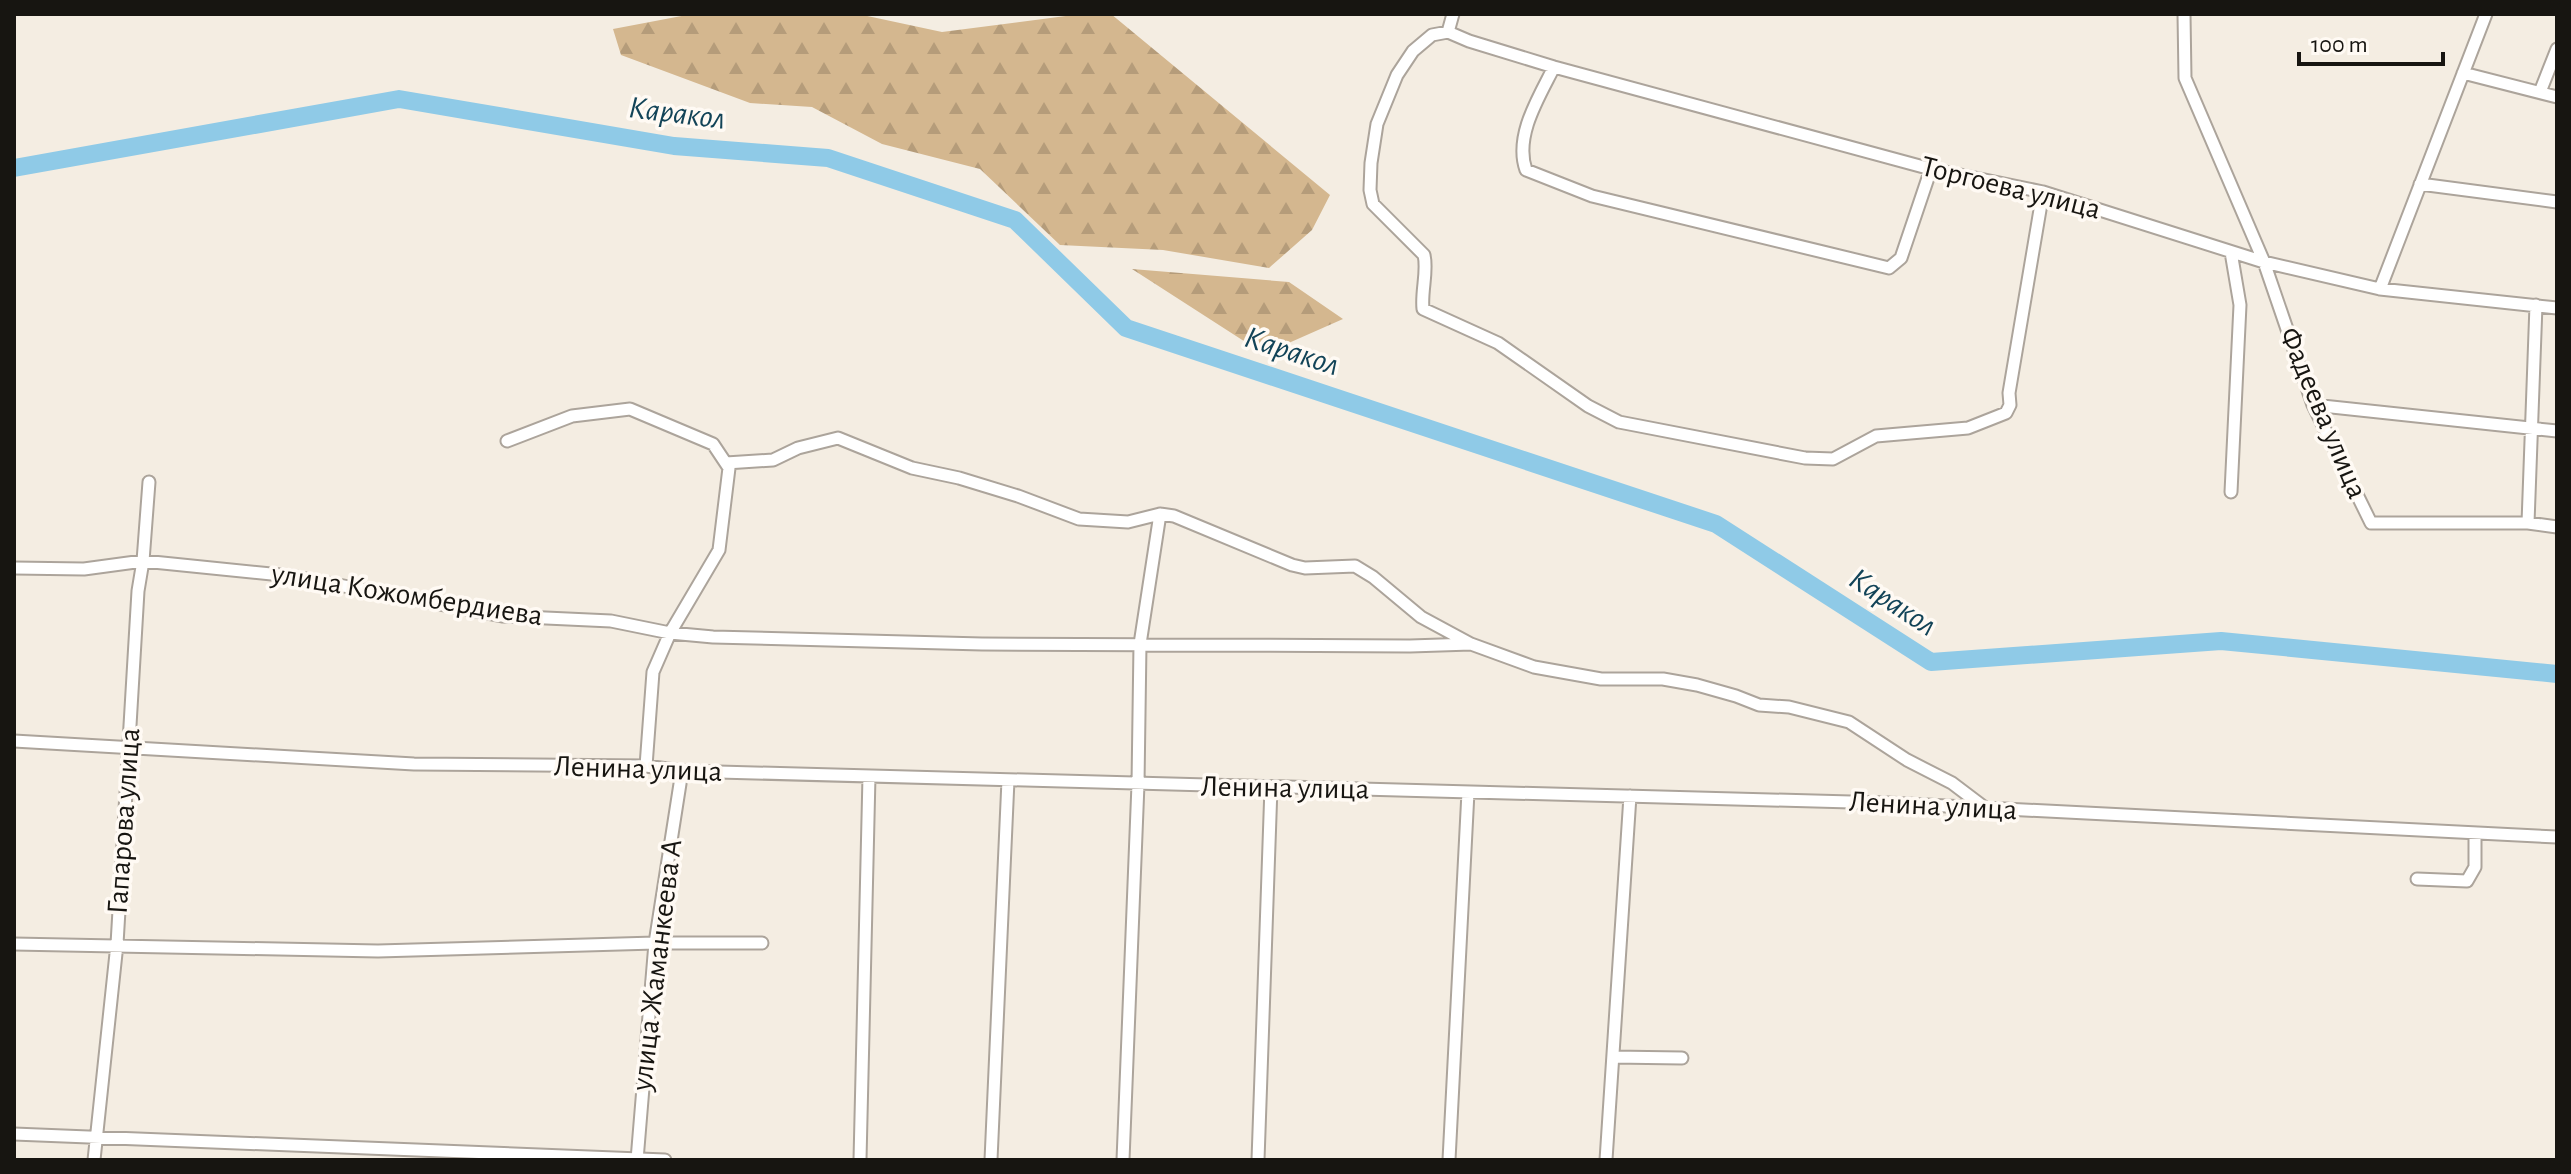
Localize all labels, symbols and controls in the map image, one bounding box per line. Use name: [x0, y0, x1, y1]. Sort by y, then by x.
scale bar: [2299, 16, 2443, 66]
text: 100 m: [2311, 33, 2368, 57]
water label: Каракол: [627, 91, 727, 136]
street label: Торгоева улица: [1918, 151, 2104, 225]
water label: Каракол: [1241, 321, 1343, 382]
street label: Фадеева улица: [2273, 323, 2373, 503]
street label: улица Кожомбердиева: [268, 559, 545, 631]
water label: Каракол: [1843, 562, 1942, 643]
street label: Гапарова улица: [103, 727, 145, 915]
street label: Ленина улица: [553, 751, 723, 787]
street label: Ленина улица: [1200, 772, 1370, 804]
street label: Ленина улица: [1848, 787, 2018, 825]
street label: улица Жаманкеева А: [627, 838, 687, 1093]

